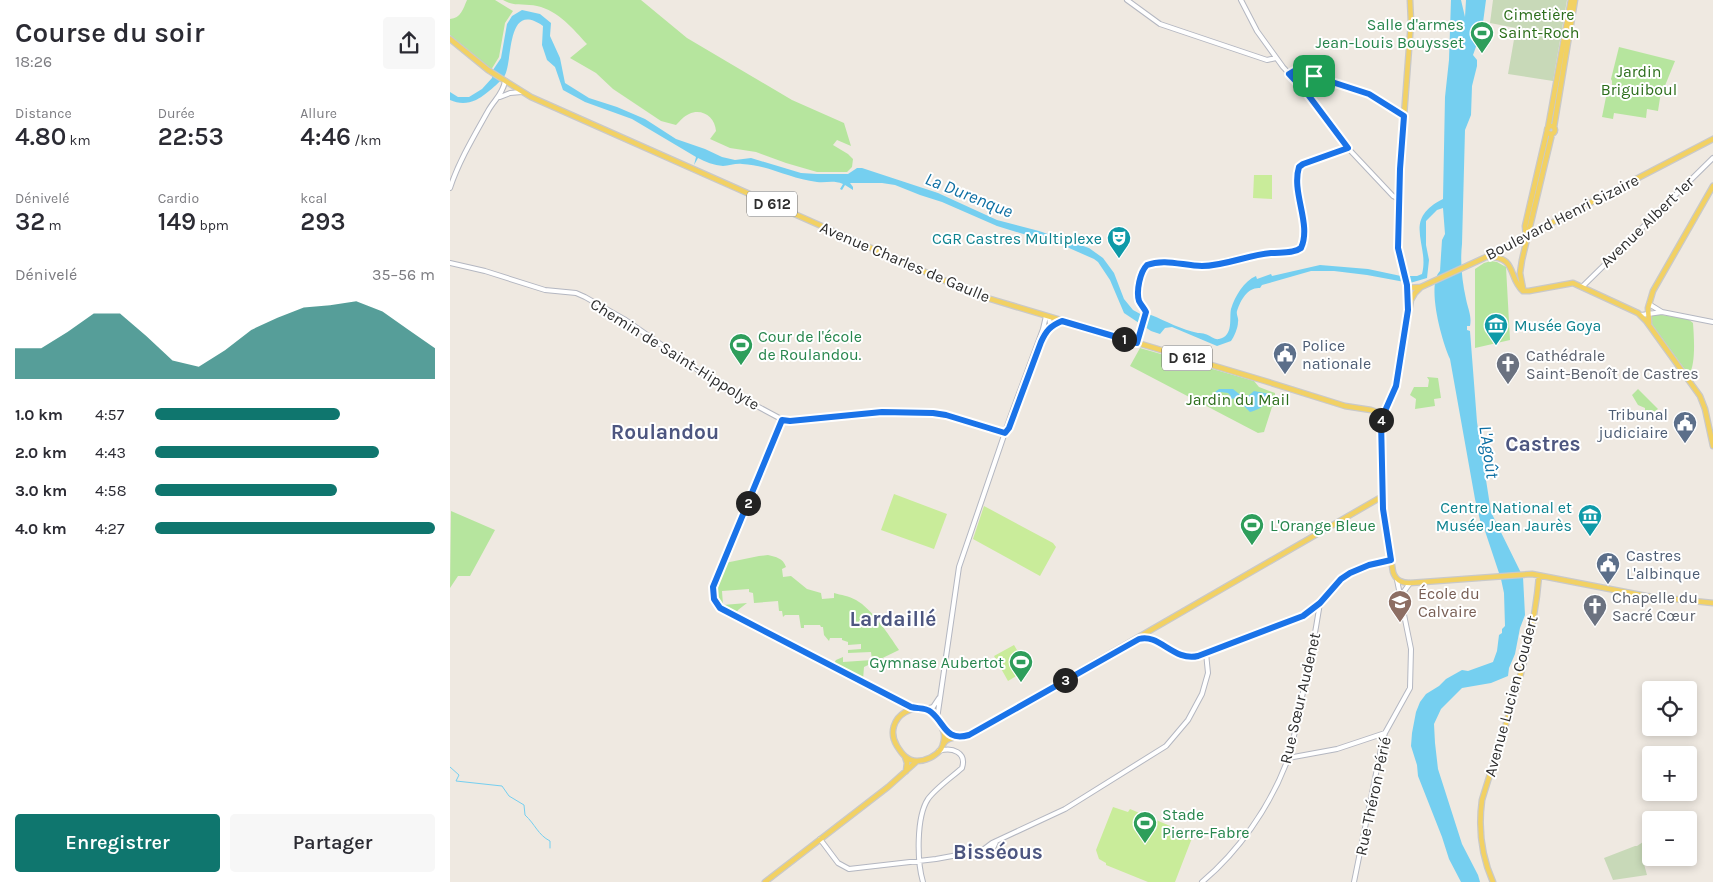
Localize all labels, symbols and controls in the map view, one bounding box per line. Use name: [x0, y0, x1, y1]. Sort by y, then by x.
park label: Cimetière Saint-Roch: [1499, 5, 1579, 42]
place label: Salle d'armes Jean-Louis Bouysset: [1316, 15, 1464, 52]
text: Course du soir: [15, 16, 204, 49]
button: share: [383, 17, 435, 69]
sports icon: Salle d'armes Jean-Louis Bouysset: [1469, 20, 1495, 54]
text: 18:26: [15, 52, 52, 71]
pin: [1293, 55, 1335, 97]
icon: arrive: [1300, 62, 1328, 90]
park label: Jardin Briguiboul: [1601, 62, 1677, 99]
text: Distance: [15, 105, 72, 122]
text: Durée: [158, 105, 195, 122]
text: Allure: [300, 105, 337, 122]
text: 4.80: [15, 122, 66, 151]
text: 22:53: [158, 122, 224, 151]
text: 4:46: [300, 122, 351, 151]
text: km: [66, 132, 91, 149]
text: /km: [351, 132, 381, 149]
water label: La Durenque: [922, 167, 1016, 223]
street label: Boulevard Henri Sizaire: [1482, 170, 1642, 264]
street label: Avenue Albert 1er: [1596, 172, 1698, 271]
text: Dénivelé: [15, 190, 69, 207]
text: Cardio: [158, 190, 199, 207]
text: kcal: [300, 190, 327, 207]
road number: D 612: [747, 192, 797, 216]
text: 32: [15, 207, 45, 236]
text: 149: [158, 207, 196, 236]
text: 293: [300, 207, 346, 236]
text: m: [45, 217, 62, 234]
text: bpm: [196, 217, 229, 234]
street label: Avenue Charles de Gaulle: [817, 218, 993, 306]
theatre icon: CGR Castres Multiplexe: [1106, 225, 1132, 259]
place label: CGR Castres Multiplexe: [932, 229, 1102, 248]
text: Dénivelé: [15, 265, 77, 284]
text: 35–56 m: [372, 265, 435, 284]
street label: Chemin de Saint-Hippolyte: [587, 294, 763, 414]
museum icon: Musée Goya: [1483, 312, 1509, 346]
place label: Musée Goya: [1514, 316, 1601, 335]
pin: 1: [1112, 326, 1136, 352]
place label: Cour de l'école de Roulandou.: [758, 327, 862, 364]
text: 1: [1122, 331, 1127, 348]
sports icon: Cour de l'école de Roulandou.: [728, 332, 754, 366]
place label: Police nationale: [1302, 336, 1371, 373]
public building icon: Police nationale: [1272, 341, 1298, 375]
road number: D 612: [1162, 346, 1212, 370]
place label: Cathédrale Saint-Benoît de Castres: [1526, 346, 1699, 383]
church icon: Cathédrale Saint-Benoît de Castres: [1495, 351, 1521, 385]
park label: Jardin du Mail: [1186, 390, 1290, 409]
text: 1.0 km: [15, 405, 63, 424]
text: 4:57: [95, 405, 124, 424]
place label: Tribunal judiciaire: [1596, 405, 1668, 442]
pin: 4: [1368, 408, 1394, 432]
public building icon: Tribunal judiciaire: [1672, 410, 1698, 444]
text: 4: [1377, 412, 1386, 429]
district label: Roulandou: [611, 420, 719, 444]
water label: L'Agoût: [1474, 424, 1504, 481]
district label: Castres: [1505, 432, 1581, 456]
text: 2.0 km: [15, 443, 67, 462]
text: 4:43: [95, 443, 126, 462]
text: 3.0 km: [15, 481, 67, 500]
text: 4:58: [95, 481, 127, 500]
pin: 2: [736, 490, 760, 516]
text: 2: [744, 495, 753, 512]
place label: Centre National et Musée Jean Jaurès: [1436, 498, 1572, 535]
museum icon: Centre National et Musée Jean Jaurès: [1577, 503, 1603, 537]
sports icon: L'Orange Bleue: [1239, 512, 1265, 546]
place label: L'Orange Bleue: [1270, 516, 1376, 535]
text: 4.0 km: [15, 519, 67, 538]
text: 4:27: [95, 519, 124, 538]
place label: Castres L'albinque: [1626, 546, 1700, 583]
public building icon: Castres L'albinque: [1595, 551, 1621, 585]
place label: École du Calvaire: [1418, 584, 1480, 621]
place label: Chapelle du Sacré Cœur: [1612, 588, 1698, 625]
school or university icon: École du Calvaire: [1387, 589, 1413, 623]
church icon: Chapelle du Sacré Cœur: [1582, 593, 1608, 627]
district label: Lardaillé: [850, 607, 936, 631]
street label: Avenue Lucien Coudert: [1480, 613, 1542, 779]
street label: Rue Sœur Audenet: [1276, 630, 1324, 766]
sports icon: Gymnase Aubertot: [1008, 649, 1034, 683]
place label: Gymnase Aubertot: [869, 653, 1004, 672]
pin: 3: [1052, 668, 1078, 692]
text: 3: [1061, 672, 1070, 689]
map controls: [1642, 681, 1697, 866]
button: locate: [1642, 681, 1697, 736]
street label: Rue Théron Périé: [1351, 735, 1395, 857]
button: +: [1642, 746, 1697, 801]
place label: Stade Pierre-Fabre: [1162, 805, 1249, 842]
sports icon: Stade Pierre-Fabre: [1132, 810, 1158, 844]
button: −: [1642, 811, 1697, 866]
button: Enregistrer: [15, 814, 220, 872]
button: Partager: [230, 814, 435, 872]
district label: Bisséous: [953, 840, 1043, 864]

